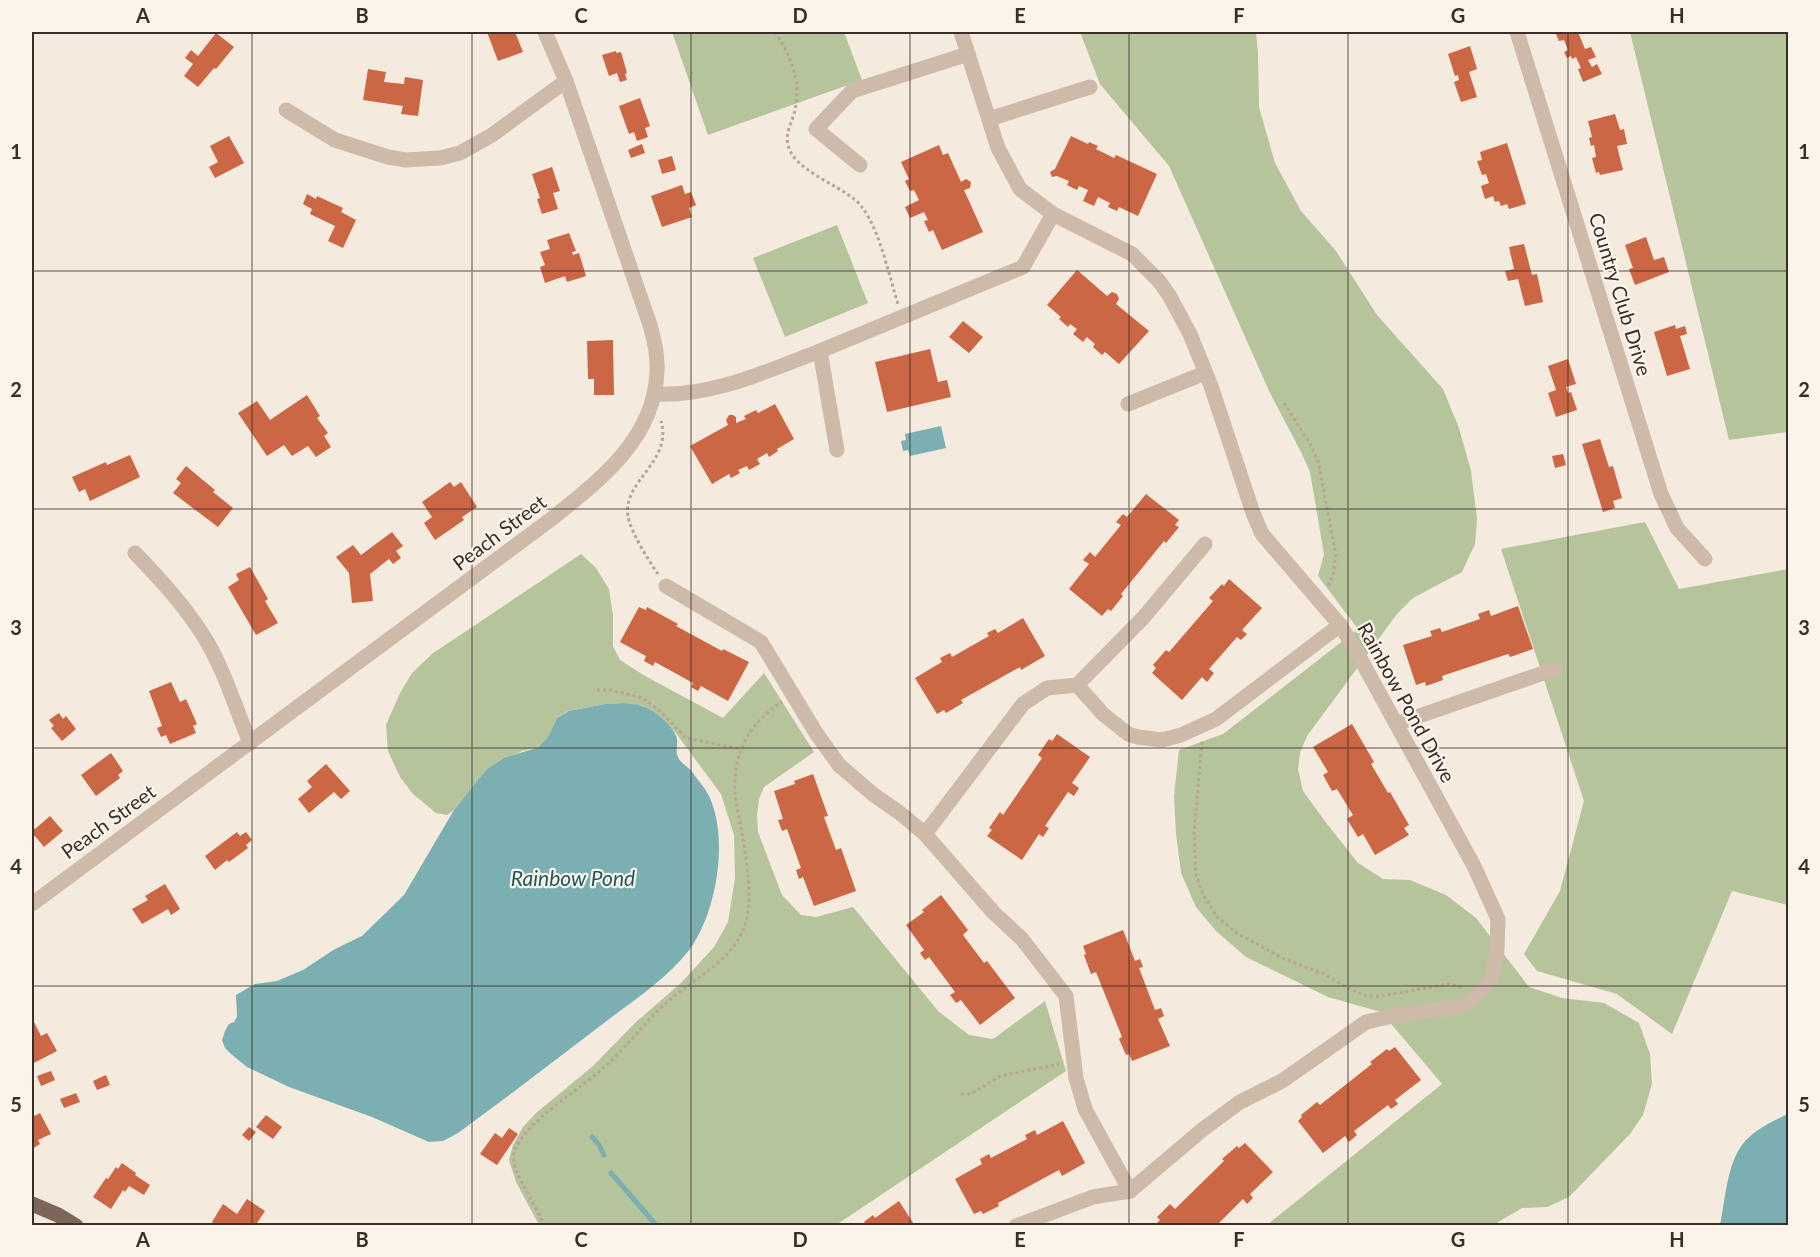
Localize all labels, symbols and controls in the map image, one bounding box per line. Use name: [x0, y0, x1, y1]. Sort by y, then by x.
text: A: [135, 3, 150, 27]
text: B: [355, 3, 369, 27]
text: C: [574, 3, 588, 27]
text: D: [792, 3, 808, 27]
text: E: [1014, 3, 1026, 27]
text: F: [1233, 3, 1245, 27]
text: G: [1451, 3, 1465, 27]
text: H: [1669, 3, 1685, 27]
text: 1: [10, 139, 22, 163]
text: 1: [1798, 139, 1810, 163]
street label: Country Club Drive: [1585, 210, 1657, 378]
text: 2: [10, 377, 22, 401]
text: 2: [1798, 377, 1810, 401]
street label: Peach Street: [448, 489, 550, 575]
text: 3: [10, 615, 22, 639]
text: 3: [1798, 615, 1810, 639]
street label: Rainbow Pond Drive: [1353, 618, 1461, 786]
street label: Peach Street: [56, 779, 160, 863]
text: 4: [10, 854, 22, 878]
text: 4: [1798, 854, 1810, 878]
water label: Rainbow Pond: [511, 865, 635, 890]
text: 5: [10, 1092, 22, 1116]
text: 5: [1798, 1092, 1810, 1116]
text: A: [135, 1227, 150, 1251]
text: B: [355, 1227, 369, 1251]
text: C: [574, 1227, 588, 1251]
text: D: [792, 1227, 808, 1251]
text: E: [1014, 1227, 1026, 1251]
text: F: [1233, 1227, 1245, 1251]
text: G: [1451, 1227, 1465, 1251]
text: H: [1669, 1227, 1685, 1251]

